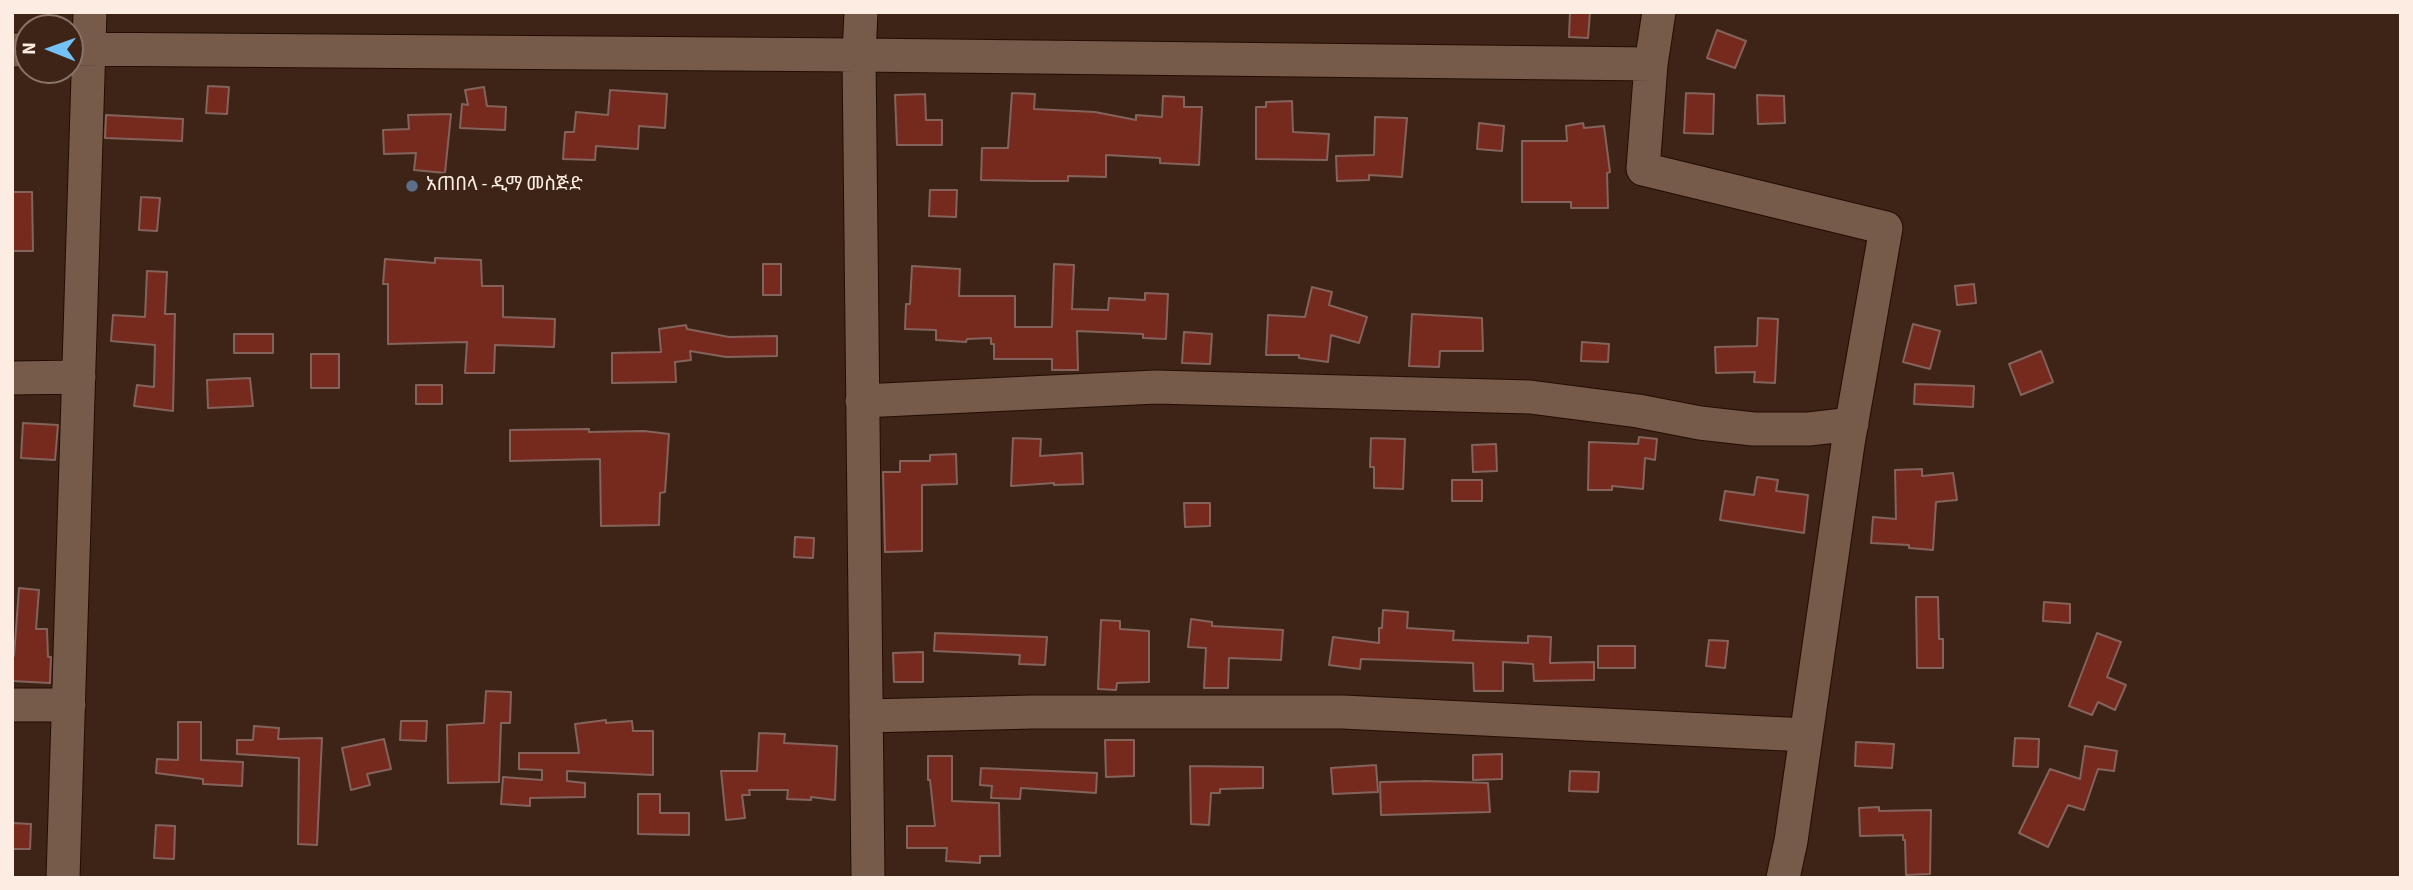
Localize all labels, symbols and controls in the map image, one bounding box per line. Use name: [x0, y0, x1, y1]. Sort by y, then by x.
north arrow: [14, 14, 84, 84]
text: N: [16, 42, 43, 55]
place label: አጠበላ - ዲማ መስጅድ: [426, 175, 583, 197]
marker: አጠበላ - ዲማ መስጅድ: [404, 178, 420, 194]

